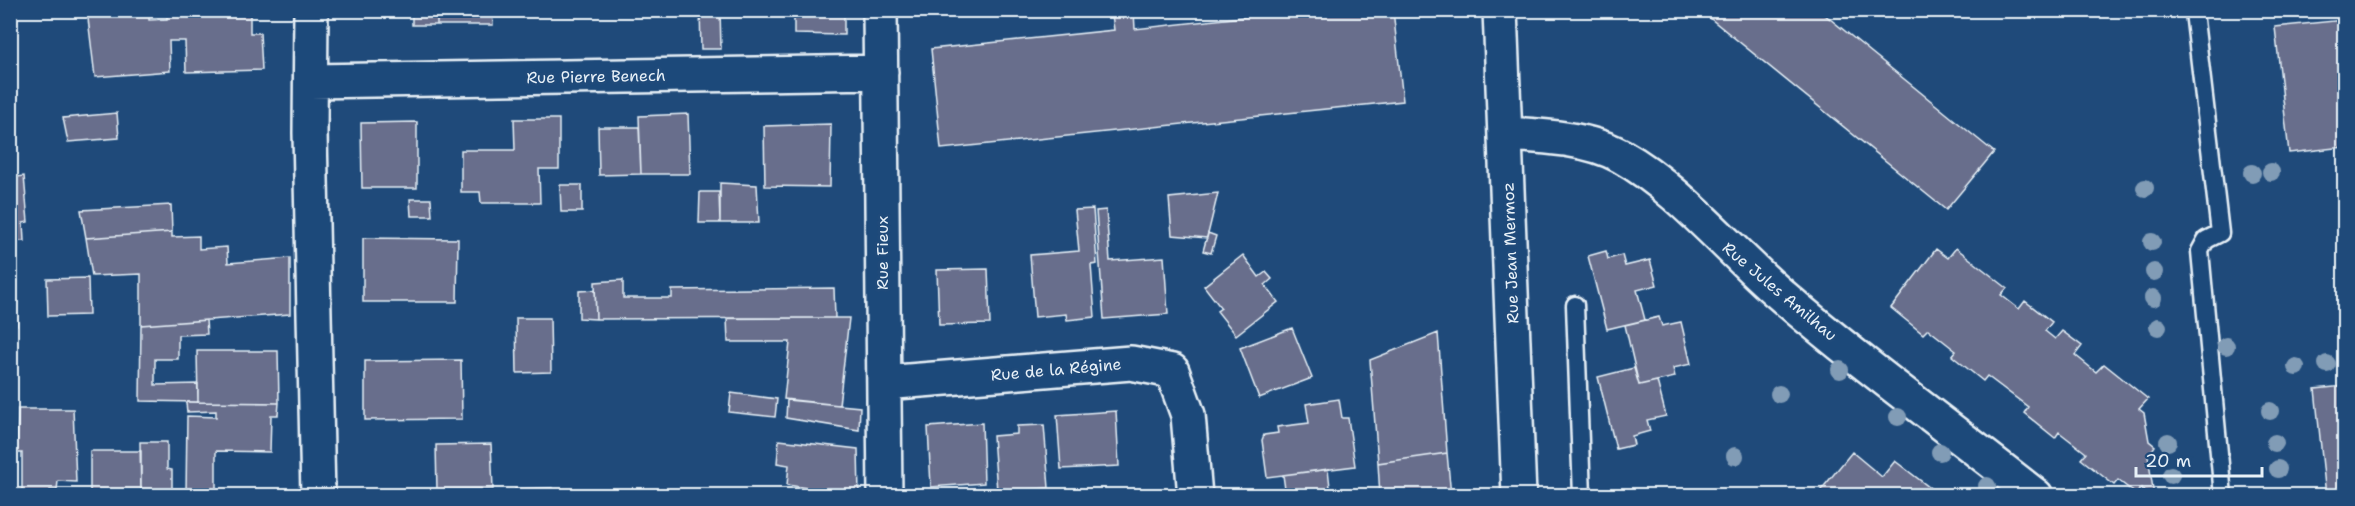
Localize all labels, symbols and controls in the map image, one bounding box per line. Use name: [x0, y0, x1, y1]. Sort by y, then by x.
street label: Rue Pierre Benech: [526, 65, 666, 88]
street label: Rue Jean Mermoz: [1498, 182, 1523, 324]
street label: Rue Fieux: [872, 216, 893, 290]
street label: Rue Jules Amilhau: [1718, 237, 1841, 345]
street label: Rue de la Régine: [990, 353, 1122, 386]
scale bar: [2136, 440, 2262, 478]
text: 20 m: [2145, 449, 2191, 473]

